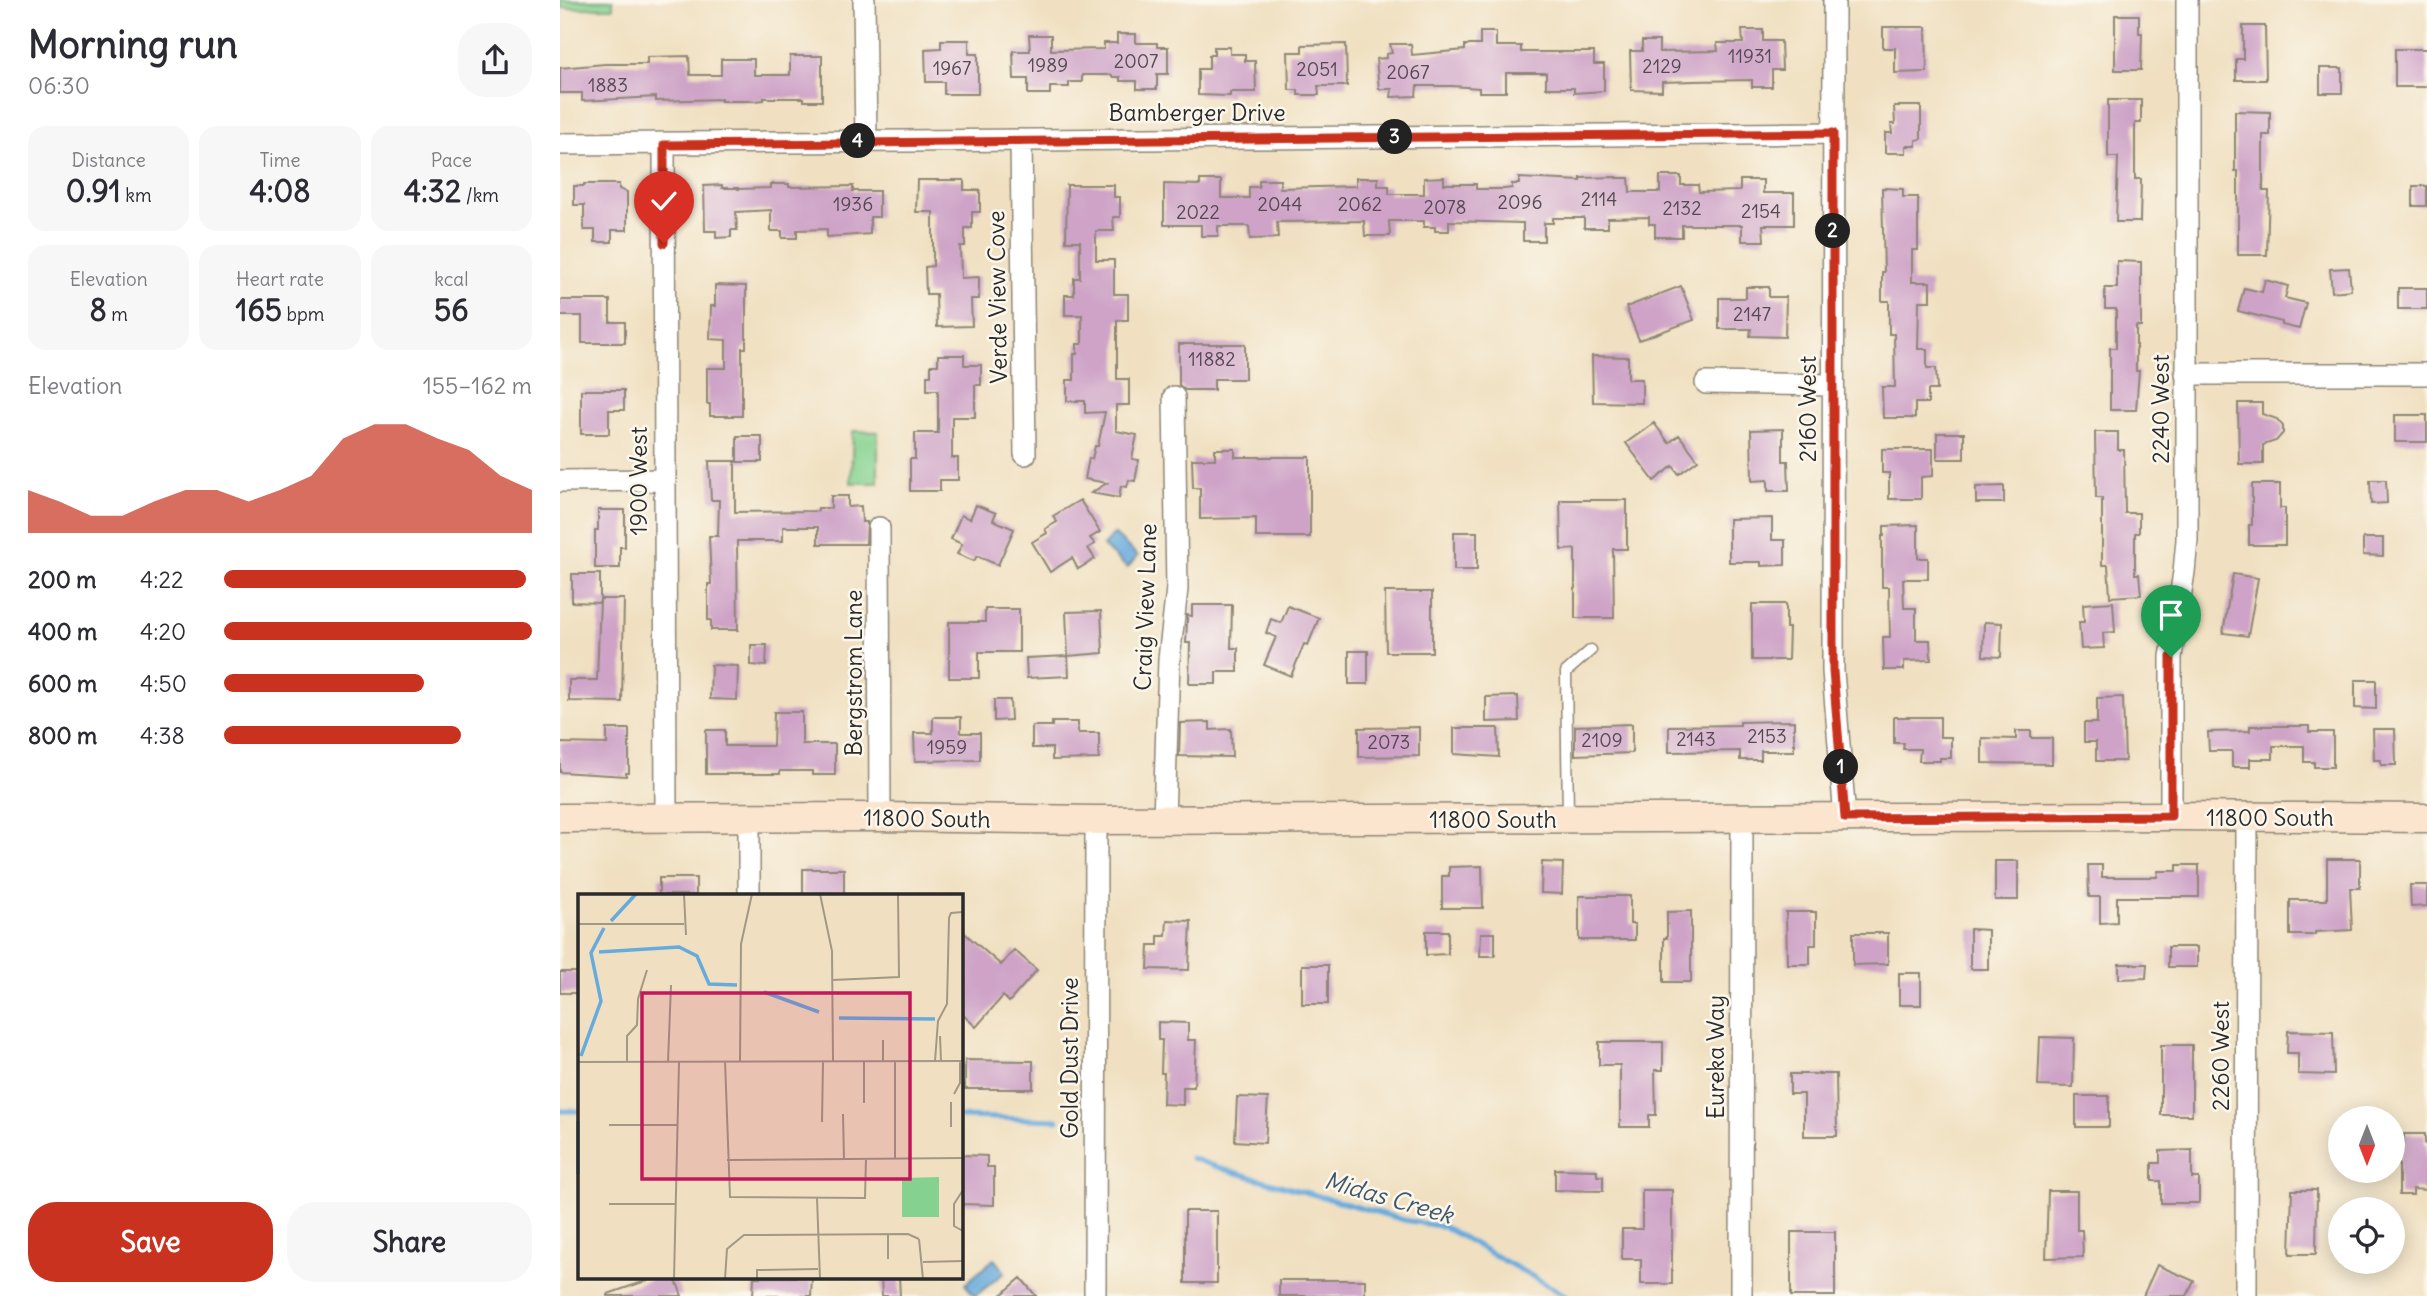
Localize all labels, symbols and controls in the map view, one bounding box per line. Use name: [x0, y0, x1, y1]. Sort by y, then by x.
text: Morning run: [28, 21, 238, 68]
button: share: [458, 23, 532, 97]
house number: 11931: [1728, 44, 1772, 68]
house number: 2007: [1114, 49, 1158, 73]
house number: 1989: [1028, 53, 1068, 77]
house number: 2129: [1642, 54, 1682, 78]
house number: 1967: [933, 56, 971, 80]
house number: 2051: [1296, 57, 1338, 81]
house number: 2067: [1386, 60, 1430, 84]
text: 06:30: [28, 71, 90, 100]
house number: 1883: [588, 73, 628, 97]
street label: Bamberger Drive: [1108, 98, 1286, 127]
pin: 3: [1378, 120, 1412, 154]
pin: 4: [840, 124, 876, 158]
text: 3: [1389, 124, 1400, 148]
text: 4: [852, 128, 863, 152]
text: Distance: [72, 148, 146, 172]
text: Time: [259, 148, 301, 172]
text: Pace: [431, 148, 472, 172]
pin: [634, 171, 694, 243]
text: 0.91: [66, 172, 121, 210]
text: 4:08: [249, 172, 311, 210]
text: 4:32: [404, 172, 461, 210]
icon: check: [645, 182, 683, 220]
text: km: [121, 183, 152, 207]
text: /km: [461, 183, 499, 207]
house number: 2114: [1581, 187, 1617, 211]
house number: 2096: [1498, 190, 1542, 214]
house number: 1936: [833, 192, 873, 216]
house number: 2044: [1258, 192, 1302, 216]
house number: 2062: [1338, 192, 1382, 216]
house number: 2078: [1424, 195, 1466, 219]
house number: 2132: [1662, 196, 1702, 220]
house number: 2154: [1741, 199, 1781, 223]
house number: 2022: [1176, 200, 1220, 224]
street label: Verde View Cove: [981, 210, 1013, 384]
pin: 2: [1816, 214, 1850, 248]
text: 2: [1827, 218, 1838, 242]
text: Elevation: [70, 267, 148, 291]
text: Heart rate: [236, 267, 324, 291]
text: kcal: [434, 267, 468, 291]
text: 8: [89, 291, 107, 329]
text: 165: [235, 291, 282, 329]
text: 56: [434, 291, 469, 329]
text: m: [107, 302, 128, 326]
text: bpm: [282, 302, 324, 326]
house number: 2147: [1733, 302, 1771, 326]
house number: 11882: [1188, 347, 1236, 371]
street label: 2240 West: [2146, 354, 2175, 464]
street label: 2160 West: [1793, 356, 1822, 462]
text: Elevation: [28, 371, 122, 400]
text: 155–162 m: [423, 371, 532, 400]
street label: 1900 West: [624, 426, 653, 535]
street label: Craig View Lane: [1128, 523, 1162, 691]
text: 200 m: [28, 565, 97, 594]
text: 4:22: [140, 565, 184, 594]
pin: [2141, 585, 2201, 657]
street label: Bergstrom Lane: [839, 590, 868, 756]
icon: arrive: [2152, 596, 2190, 634]
text: 400 m: [28, 617, 97, 646]
text: 4:20: [140, 617, 186, 646]
text: 600 m: [28, 669, 97, 698]
text: 4:50: [140, 669, 187, 698]
text: 800 m: [28, 721, 97, 750]
text: 4:38: [140, 721, 185, 750]
house number: 2153: [1747, 724, 1787, 748]
house number: 2143: [1676, 727, 1716, 751]
house number: 2109: [1581, 728, 1623, 752]
house number: 2073: [1368, 730, 1410, 754]
house number: 1959: [927, 735, 967, 759]
pin: 1: [1824, 750, 1858, 784]
text: 1: [1837, 754, 1844, 778]
street label: 11800 South: [863, 802, 991, 834]
street label: 11800 South: [2206, 803, 2334, 832]
street label: 11800 South: [1429, 805, 1557, 834]
inset map: [578, 894, 962, 1278]
street label: Gold Dust Drive: [1055, 977, 1084, 1139]
street label: Eureka Way: [1701, 995, 1730, 1119]
street label: 2260 West: [2206, 1001, 2235, 1111]
north arrow: [2328, 1106, 2404, 1183]
map controls: [2328, 1106, 2405, 1274]
water label: Midas Creek: [1321, 1164, 1458, 1230]
button: locate: [2328, 1197, 2405, 1274]
button: Save: [28, 1202, 273, 1282]
button: Share: [287, 1202, 532, 1282]

